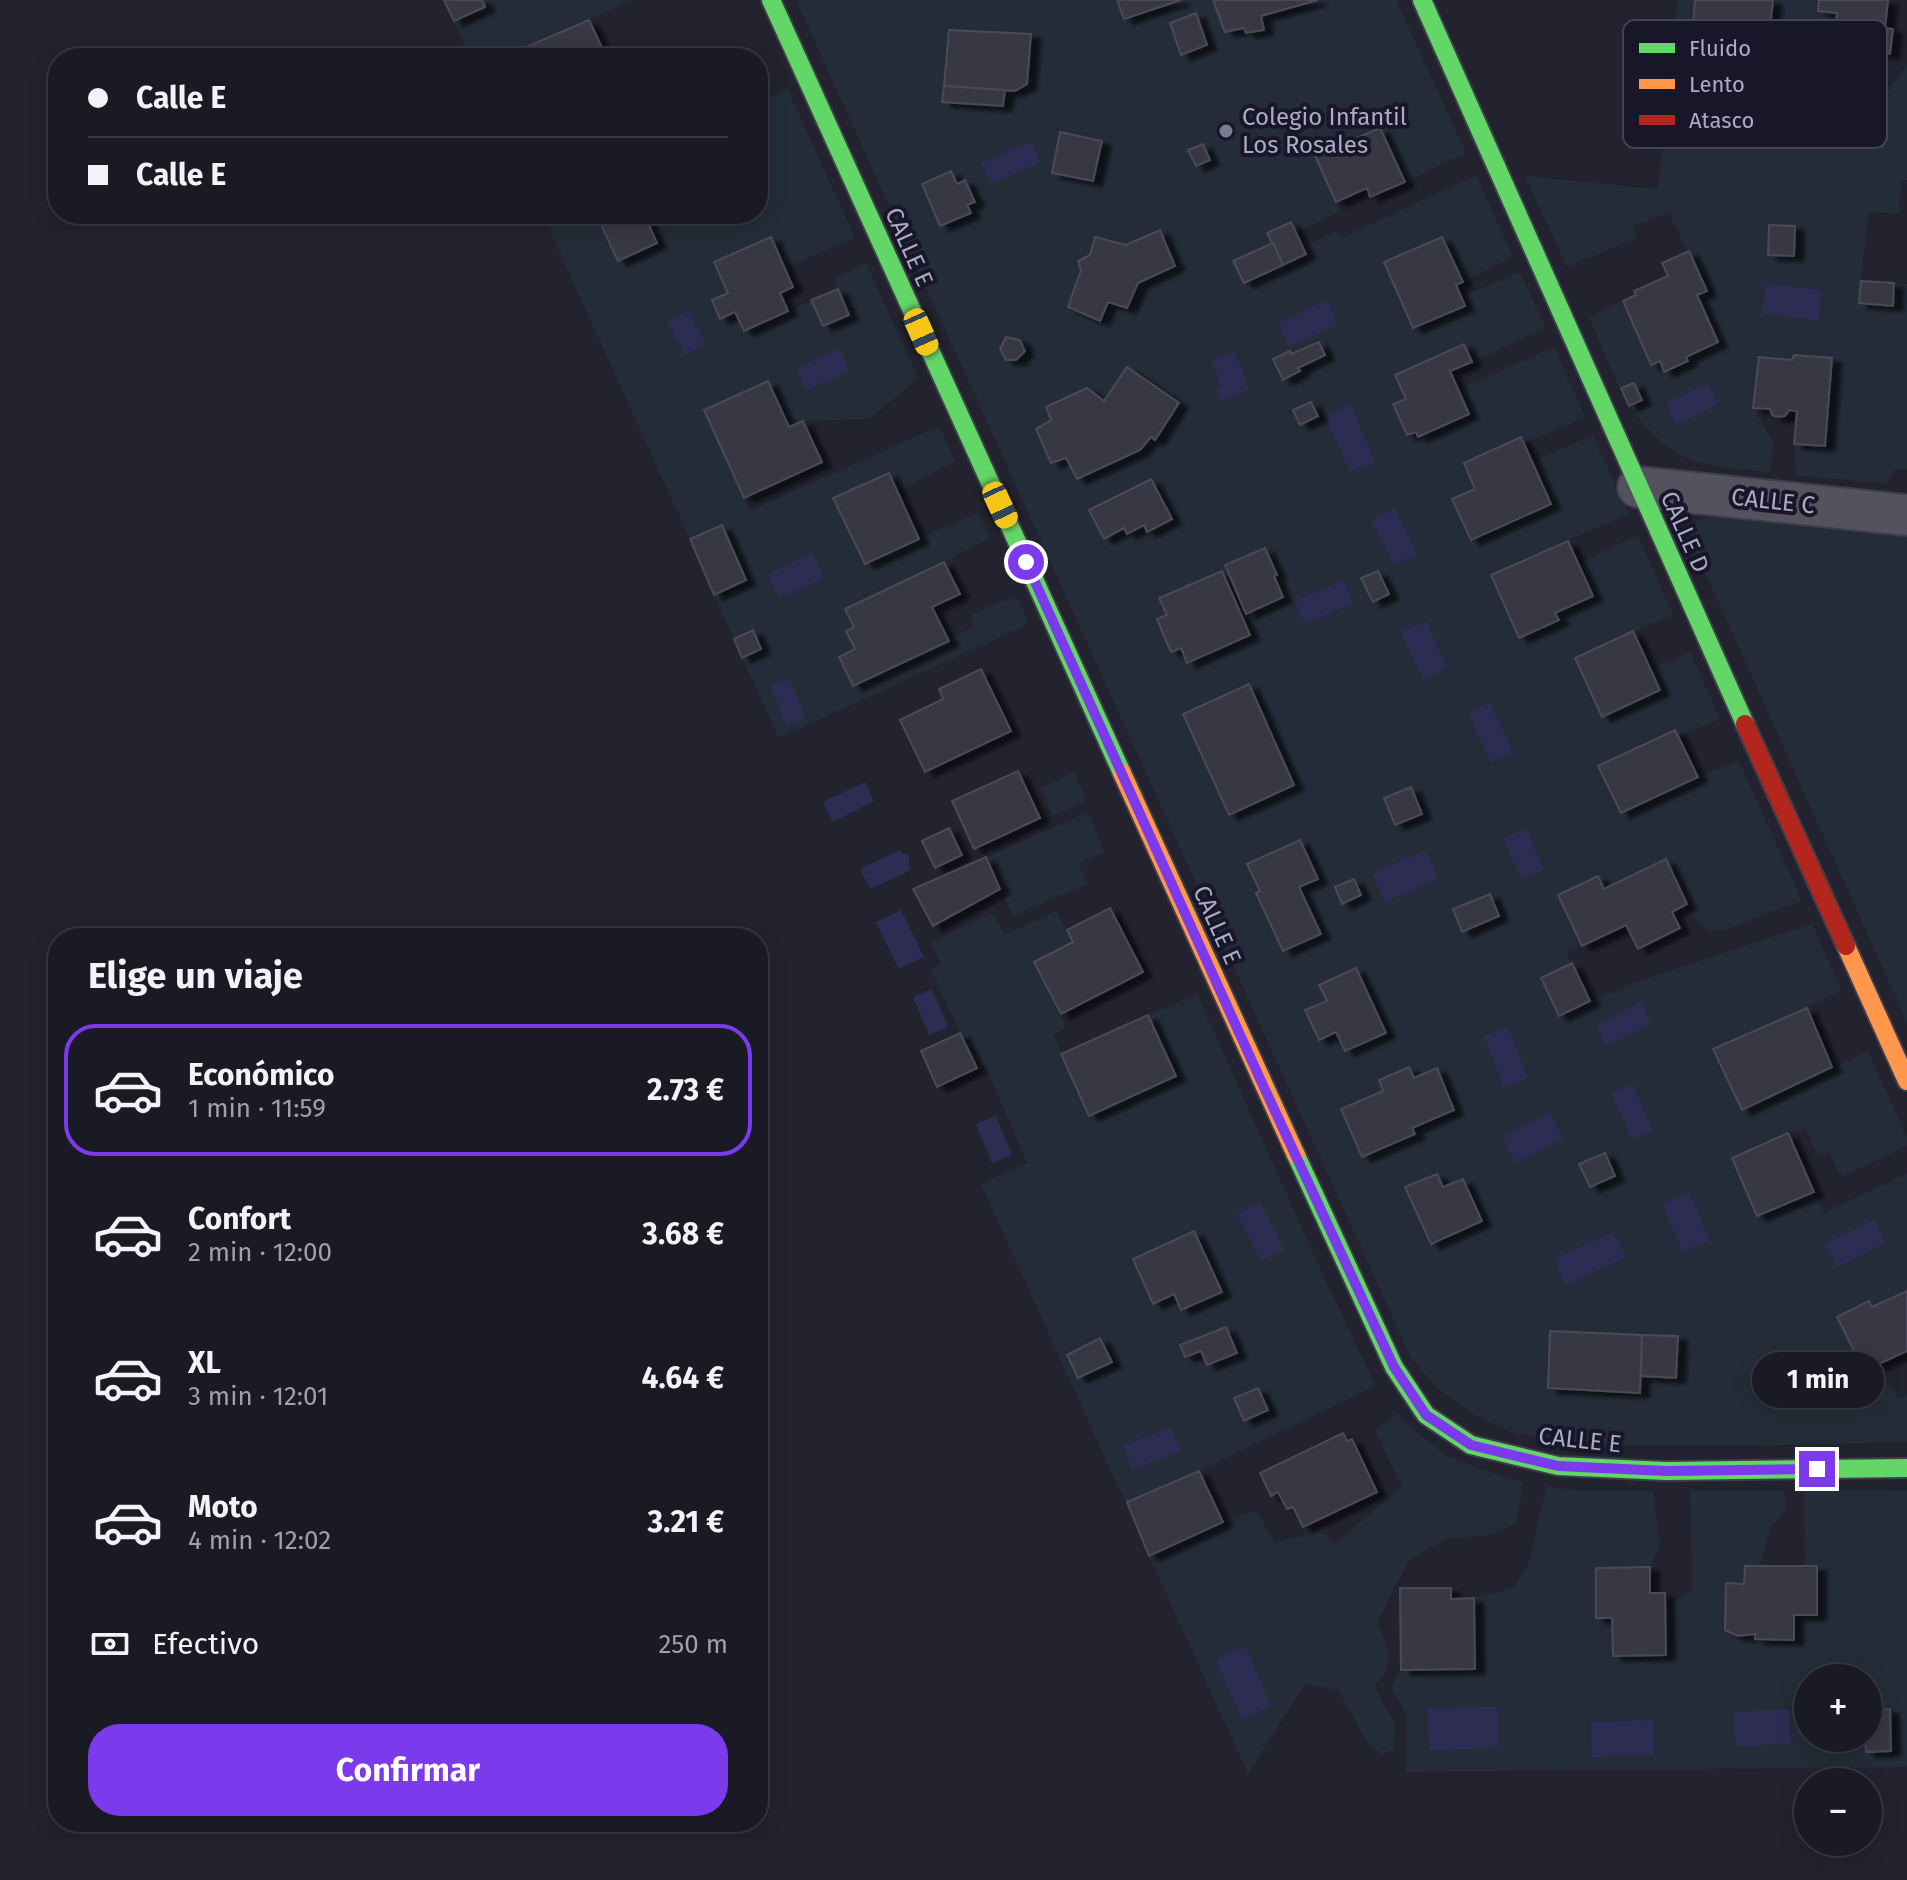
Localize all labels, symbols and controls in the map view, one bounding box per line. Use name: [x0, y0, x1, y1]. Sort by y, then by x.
legend: [1623, 20, 1887, 148]
text: Fluido: [1689, 35, 1751, 62]
text: Lento: [1689, 71, 1745, 98]
text: Calle E: [136, 80, 226, 116]
place label: Colegio Infantil Los Rosales: [1242, 103, 1407, 159]
text: Atasco: [1689, 107, 1754, 134]
marker: Colegio Infantil Los Rosales: [1217, 122, 1235, 140]
text: Calle E: [136, 157, 226, 193]
street label: CALLE E: [879, 203, 939, 291]
car: [900, 305, 942, 359]
car: [979, 478, 1021, 532]
street label: CALLE C: [1730, 483, 1816, 519]
street label: CALLE D: [1655, 487, 1715, 577]
route start: [1008, 544, 1044, 580]
street label: CALLE E: [1187, 881, 1247, 969]
text: Elige un viaje: [88, 954, 303, 998]
icon: car: [92, 1054, 164, 1126]
text: Económico: [188, 1057, 334, 1093]
text: 2.73 €: [647, 1072, 724, 1108]
text: 1 min · 11:59: [188, 1093, 326, 1124]
icon: car: [92, 1198, 164, 1270]
text: Confort: [188, 1201, 291, 1237]
text: 3.68 €: [642, 1216, 724, 1252]
text: 2 min · 12:00: [188, 1237, 332, 1268]
icon: car: [92, 1342, 164, 1414]
text: XL: [188, 1345, 221, 1381]
callout: 1 min: [1751, 1353, 1883, 1409]
text: 4.64 €: [641, 1360, 724, 1396]
text: 1 min: [1787, 1364, 1849, 1395]
text: 3 min · 12:01: [188, 1381, 328, 1412]
street label: CALLE E: [1537, 1422, 1623, 1458]
route end: [1799, 1451, 1835, 1487]
icon: car: [92, 1486, 164, 1558]
text: Moto: [188, 1489, 258, 1525]
text: 3.21 €: [648, 1504, 724, 1540]
text: 4 min · 12:02: [188, 1525, 331, 1556]
icon: cash: [88, 1622, 132, 1666]
text: Efectivo: [152, 1626, 259, 1662]
text: 250 m: [658, 1629, 728, 1660]
map controls: [1794, 1664, 1882, 1856]
button: +: [1794, 1664, 1882, 1752]
button: Confirmar: [88, 1724, 728, 1816]
button: −: [1794, 1768, 1882, 1856]

